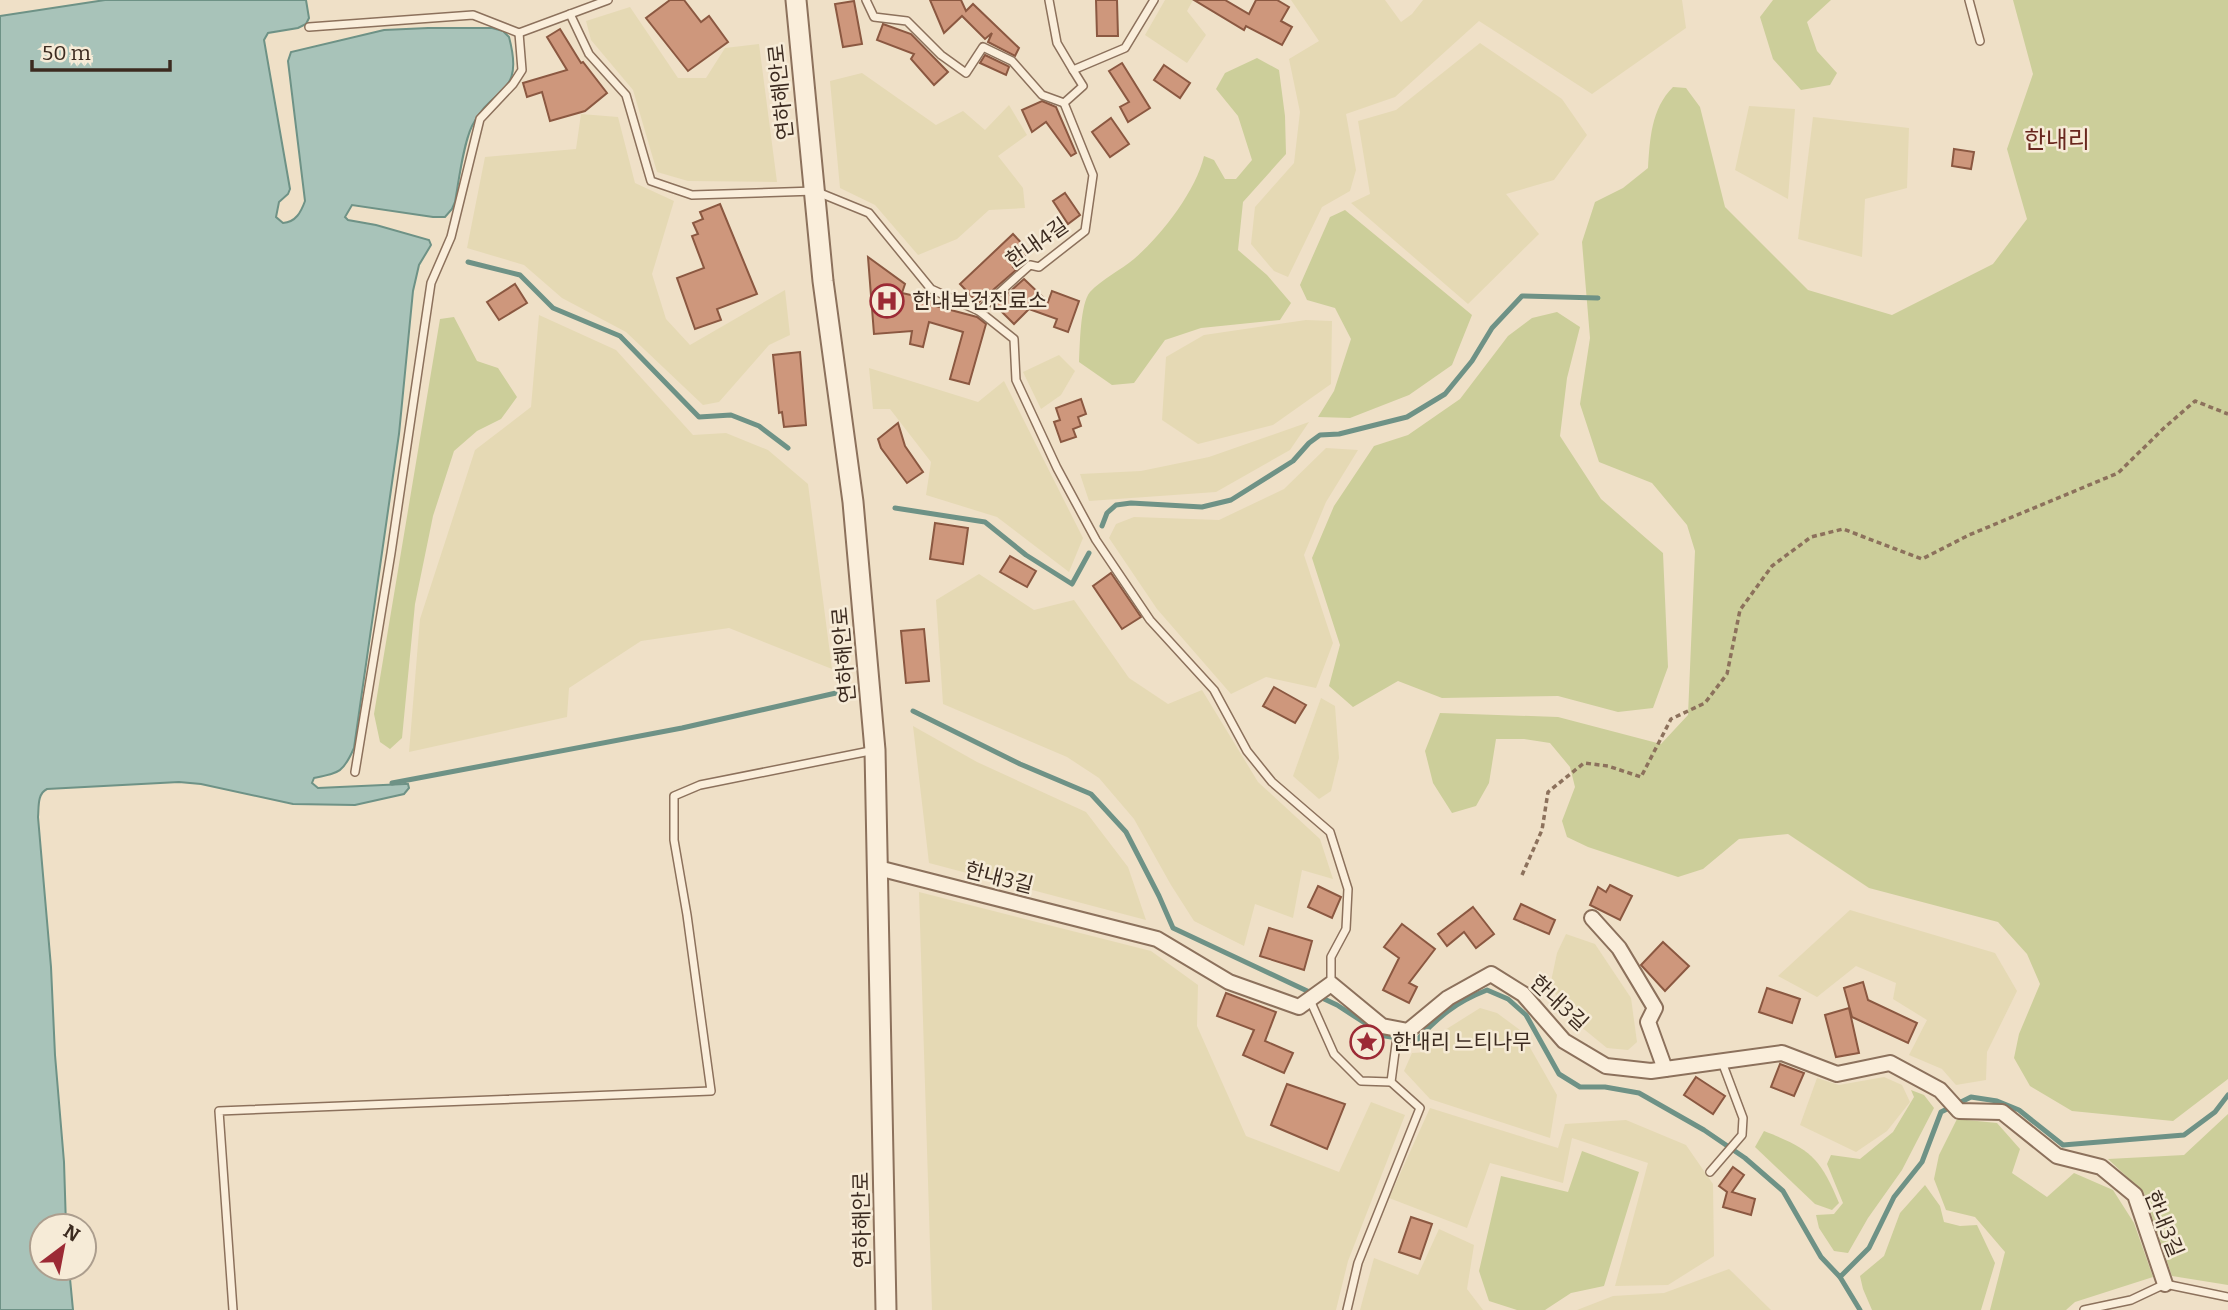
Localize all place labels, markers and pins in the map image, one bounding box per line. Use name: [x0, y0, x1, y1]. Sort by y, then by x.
hospital icon: 한내보건진료소: [868, 282, 906, 320]
place label: 한내보건진료소: [912, 288, 1047, 314]
place icon: 한내리 느티나무: [1348, 1023, 1386, 1061]
place label: 한내리 느티나무: [1392, 1029, 1531, 1055]

